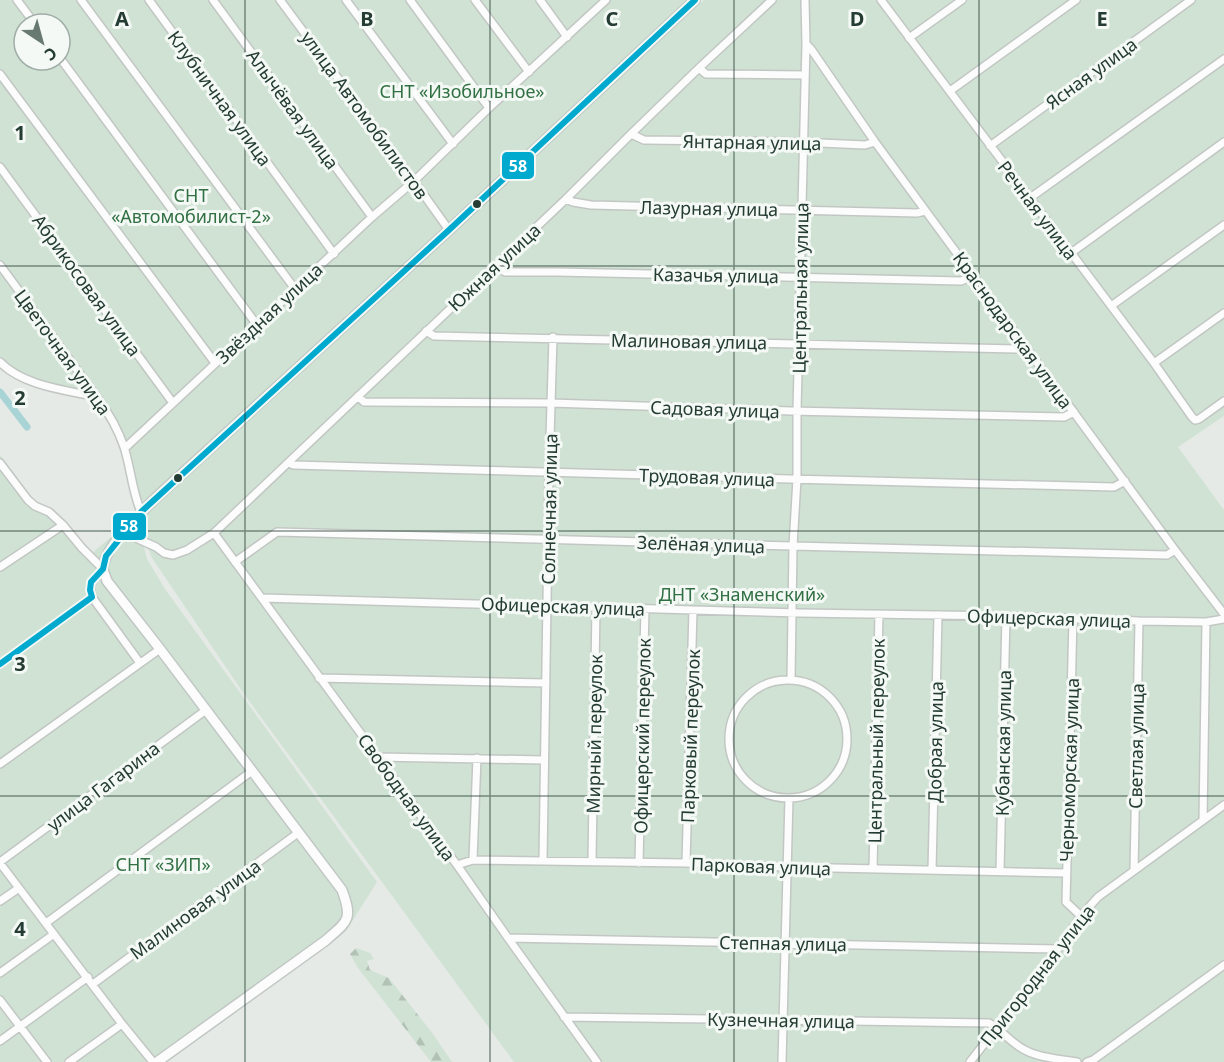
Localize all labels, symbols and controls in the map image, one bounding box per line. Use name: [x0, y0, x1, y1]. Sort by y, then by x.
text: A: [115, 5, 129, 32]
text: B: [360, 5, 374, 32]
text: C: [606, 5, 619, 32]
text: D: [850, 5, 864, 32]
text: E: [1096, 5, 1108, 32]
north arrow: [12, 12, 72, 72]
street label: Клубничная улица: [163, 26, 277, 170]
street label: улица Автомобилистов: [296, 26, 434, 204]
street label: Ясная улица: [1040, 32, 1142, 114]
text: С: [40, 42, 61, 66]
street label: Алычёвая улица: [241, 44, 345, 174]
park label: СНТ «Изобильное»: [380, 79, 544, 103]
text: 1: [14, 119, 26, 146]
street label: Янтарная улица: [682, 129, 822, 155]
line badge: 58: [501, 151, 535, 180]
text: 58: [509, 155, 527, 177]
street label: Речная улица: [993, 156, 1083, 264]
park label: СНТ «Автомобилист-2»: [111, 183, 271, 228]
street label: Лазурная улица: [640, 195, 778, 221]
unlabelled marker: [471, 198, 483, 210]
street label: Центральная улица: [787, 202, 813, 374]
street label: Абрикосовая улица: [27, 209, 147, 361]
street label: Южная улица: [442, 218, 546, 316]
street label: Краснодарская улица: [948, 247, 1078, 413]
street label: Звёздная улица: [211, 257, 327, 369]
street label: Казачья улица: [653, 262, 779, 288]
street label: Цветочная улица: [9, 284, 117, 420]
street label: Малиновая улица: [611, 328, 767, 354]
text: 2: [14, 384, 26, 411]
street label: Садовая улица: [650, 395, 780, 423]
street label: Солнечная улица: [536, 433, 562, 585]
street label: Трудовая улица: [639, 463, 775, 491]
unlabelled marker: [172, 472, 184, 484]
line badge: 58: [112, 512, 147, 541]
text: 58: [120, 515, 138, 537]
street label: Зелёная улица: [637, 530, 765, 558]
park label: ДНТ «Знаменский»: [659, 582, 825, 606]
street label: Офицерская улица: [481, 591, 645, 621]
street label: Офицерская улица: [967, 603, 1131, 633]
street label: Офицерский переулок: [628, 638, 656, 834]
street label: Центральный переулок: [862, 638, 890, 844]
street label: Парковый переулок: [675, 648, 705, 823]
text: 3: [14, 650, 26, 677]
street label: Мирный переулок: [581, 654, 607, 814]
street label: Кубанская улица: [990, 670, 1016, 816]
street label: Черноморская улица: [1054, 677, 1084, 863]
street label: Добрая улица: [922, 681, 948, 803]
street label: Светлая улица: [1123, 683, 1149, 809]
street label: Свободная улица: [353, 729, 461, 865]
street label: улица Гагарина: [42, 736, 164, 836]
park label: СНТ «ЗИП»: [115, 852, 211, 876]
street label: Парковая улица: [690, 852, 832, 880]
street label: Малиновая улица: [125, 853, 265, 965]
street label: Пригородная улица: [974, 899, 1100, 1051]
text: 4: [14, 915, 26, 942]
street label: Степная улица: [719, 930, 847, 956]
street label: Кузнечная улица: [707, 1007, 855, 1033]

